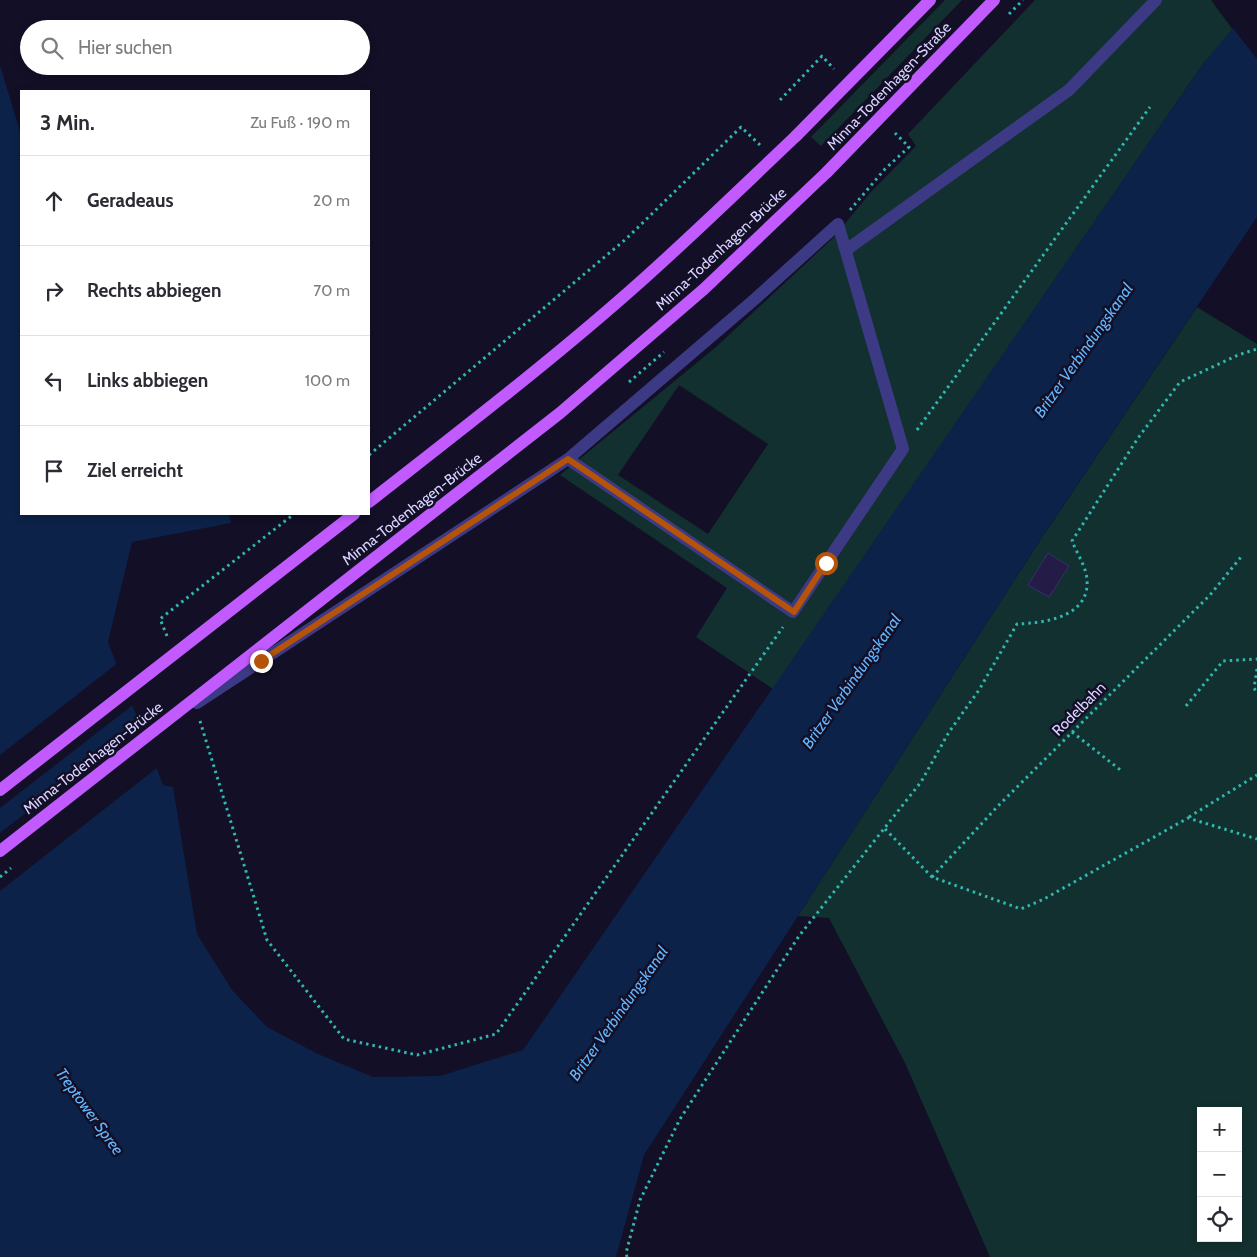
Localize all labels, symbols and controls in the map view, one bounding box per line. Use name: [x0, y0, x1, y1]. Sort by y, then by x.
street label: Minna-Todenhagen-Straße: [823, 18, 955, 154]
search box: [20, 20, 370, 75]
icon: search: [38, 34, 66, 62]
text: Hier suchen: [78, 36, 172, 59]
text: 3 Min.: [40, 110, 95, 135]
text: Zu Fuß · 190 m: [250, 113, 350, 132]
street label: Minna-Todenhagen-Brücke: [652, 184, 790, 314]
icon: ahead: [40, 187, 68, 215]
text: Geradeaus: [87, 189, 173, 212]
text: 20 m: [313, 191, 350, 210]
icon: right: [40, 277, 68, 305]
text: Rechts abbiegen: [87, 279, 221, 302]
water label: Britzer Verbindungskanal: [1030, 279, 1137, 421]
text: 70 m: [313, 281, 350, 300]
icon: left: [40, 367, 68, 395]
text: Links abbiegen: [87, 369, 208, 392]
text: 100 m: [305, 371, 350, 390]
street label: Minna-Todenhagen-Brücke: [339, 449, 486, 569]
icon: arrive: [40, 457, 68, 485]
text: Ziel erreicht: [87, 459, 183, 482]
route start: [815, 552, 838, 575]
water label: Britzer Verbindungskanal: [798, 610, 905, 752]
route end: [250, 650, 273, 673]
street label: Rodelbahn: [1048, 678, 1110, 740]
street label: Minna-Todenhagen-Brücke: [20, 698, 167, 818]
water label: Britzer Verbindungskanal: [565, 942, 672, 1084]
water label: Treptower Spree: [52, 1064, 128, 1158]
map controls: [1197, 1107, 1242, 1242]
button: +: [1197, 1107, 1242, 1152]
button: −: [1197, 1152, 1242, 1197]
button: locate: [1197, 1197, 1242, 1242]

